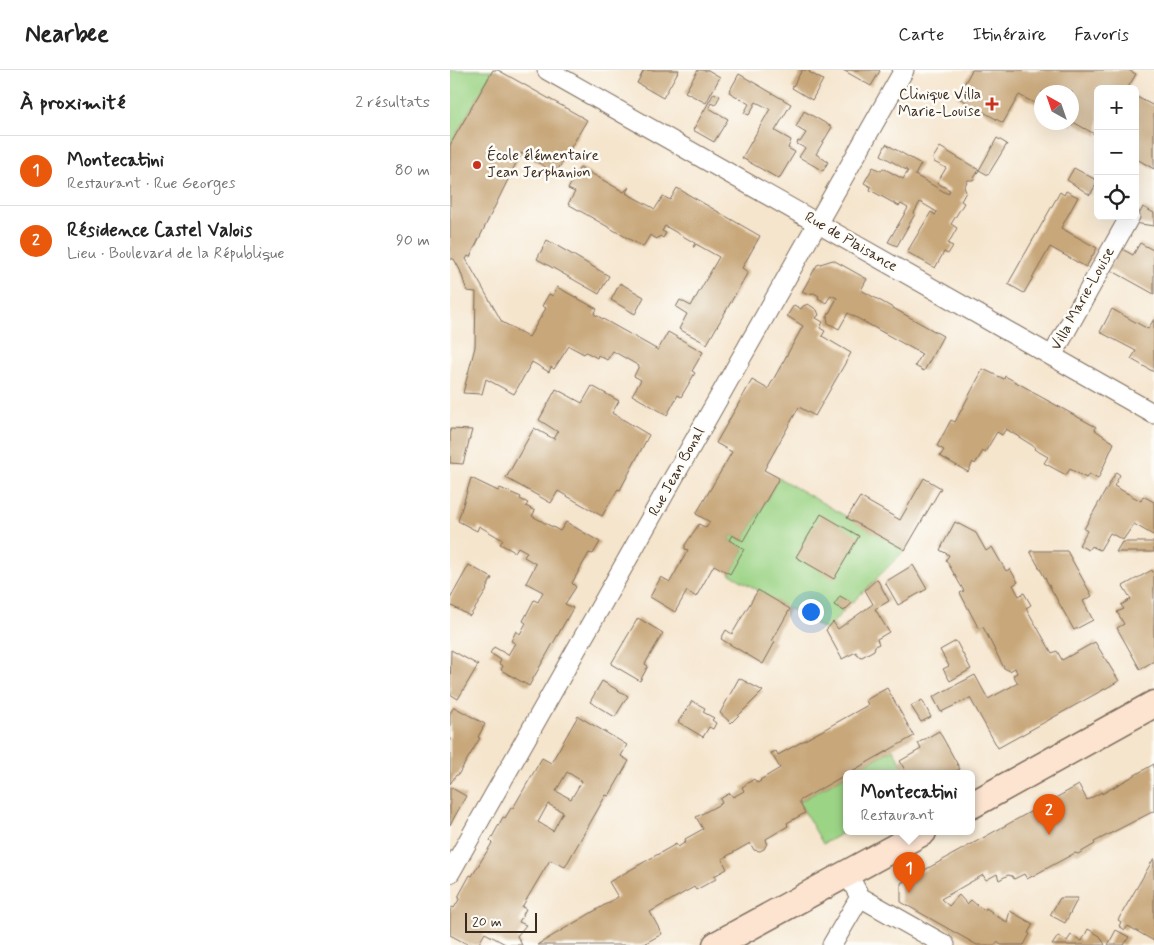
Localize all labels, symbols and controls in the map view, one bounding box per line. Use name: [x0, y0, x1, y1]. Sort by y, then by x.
text: Nearbee: [25, 19, 109, 50]
text: Carte: [898, 23, 944, 47]
text: Itinéraire: [972, 23, 1046, 47]
text: Favoris: [1074, 23, 1129, 47]
place label: Clinique Villa Marie-Louise: [898, 85, 981, 122]
north arrow: [1034, 85, 1079, 130]
map controls: [1094, 85, 1139, 220]
button: +: [1094, 85, 1139, 130]
text: À proximité: [20, 89, 126, 117]
text: 2 résultats: [355, 92, 430, 113]
marker: Clinique Villa Marie-Louise: [985, 97, 999, 111]
button: −: [1094, 130, 1139, 175]
place label: École élémentaire Jean Jerphanion: [487, 145, 599, 183]
text: Montecatini: [67, 148, 164, 173]
marker: École élémentaire Jean Jerphanion: [471, 159, 483, 171]
text: 1: [32, 160, 40, 181]
text: 80 m: [395, 160, 430, 181]
text: Restaurant · Rue Georges: [67, 173, 236, 194]
button: locate: [1094, 175, 1139, 220]
street label: Rue de Plaisance: [801, 207, 901, 277]
text: Résidence Castel Valois: [67, 218, 252, 243]
text: 2: [32, 230, 40, 251]
text: 90 m: [396, 230, 430, 251]
text: Lieu · Boulevard de la République: [67, 243, 284, 264]
street label: Villa Marie-Louise: [1046, 244, 1120, 354]
street label: Rue Jean Bonal: [644, 424, 710, 520]
your location: [798, 599, 824, 625]
popup: [843, 770, 975, 835]
text: Montecatini: [860, 780, 958, 805]
pin: 2: [1033, 794, 1065, 835]
text: Restaurant: [860, 805, 935, 826]
pin: 1: [893, 852, 925, 893]
scale bar: [465, 910, 538, 933]
text: 20 m: [472, 913, 502, 931]

